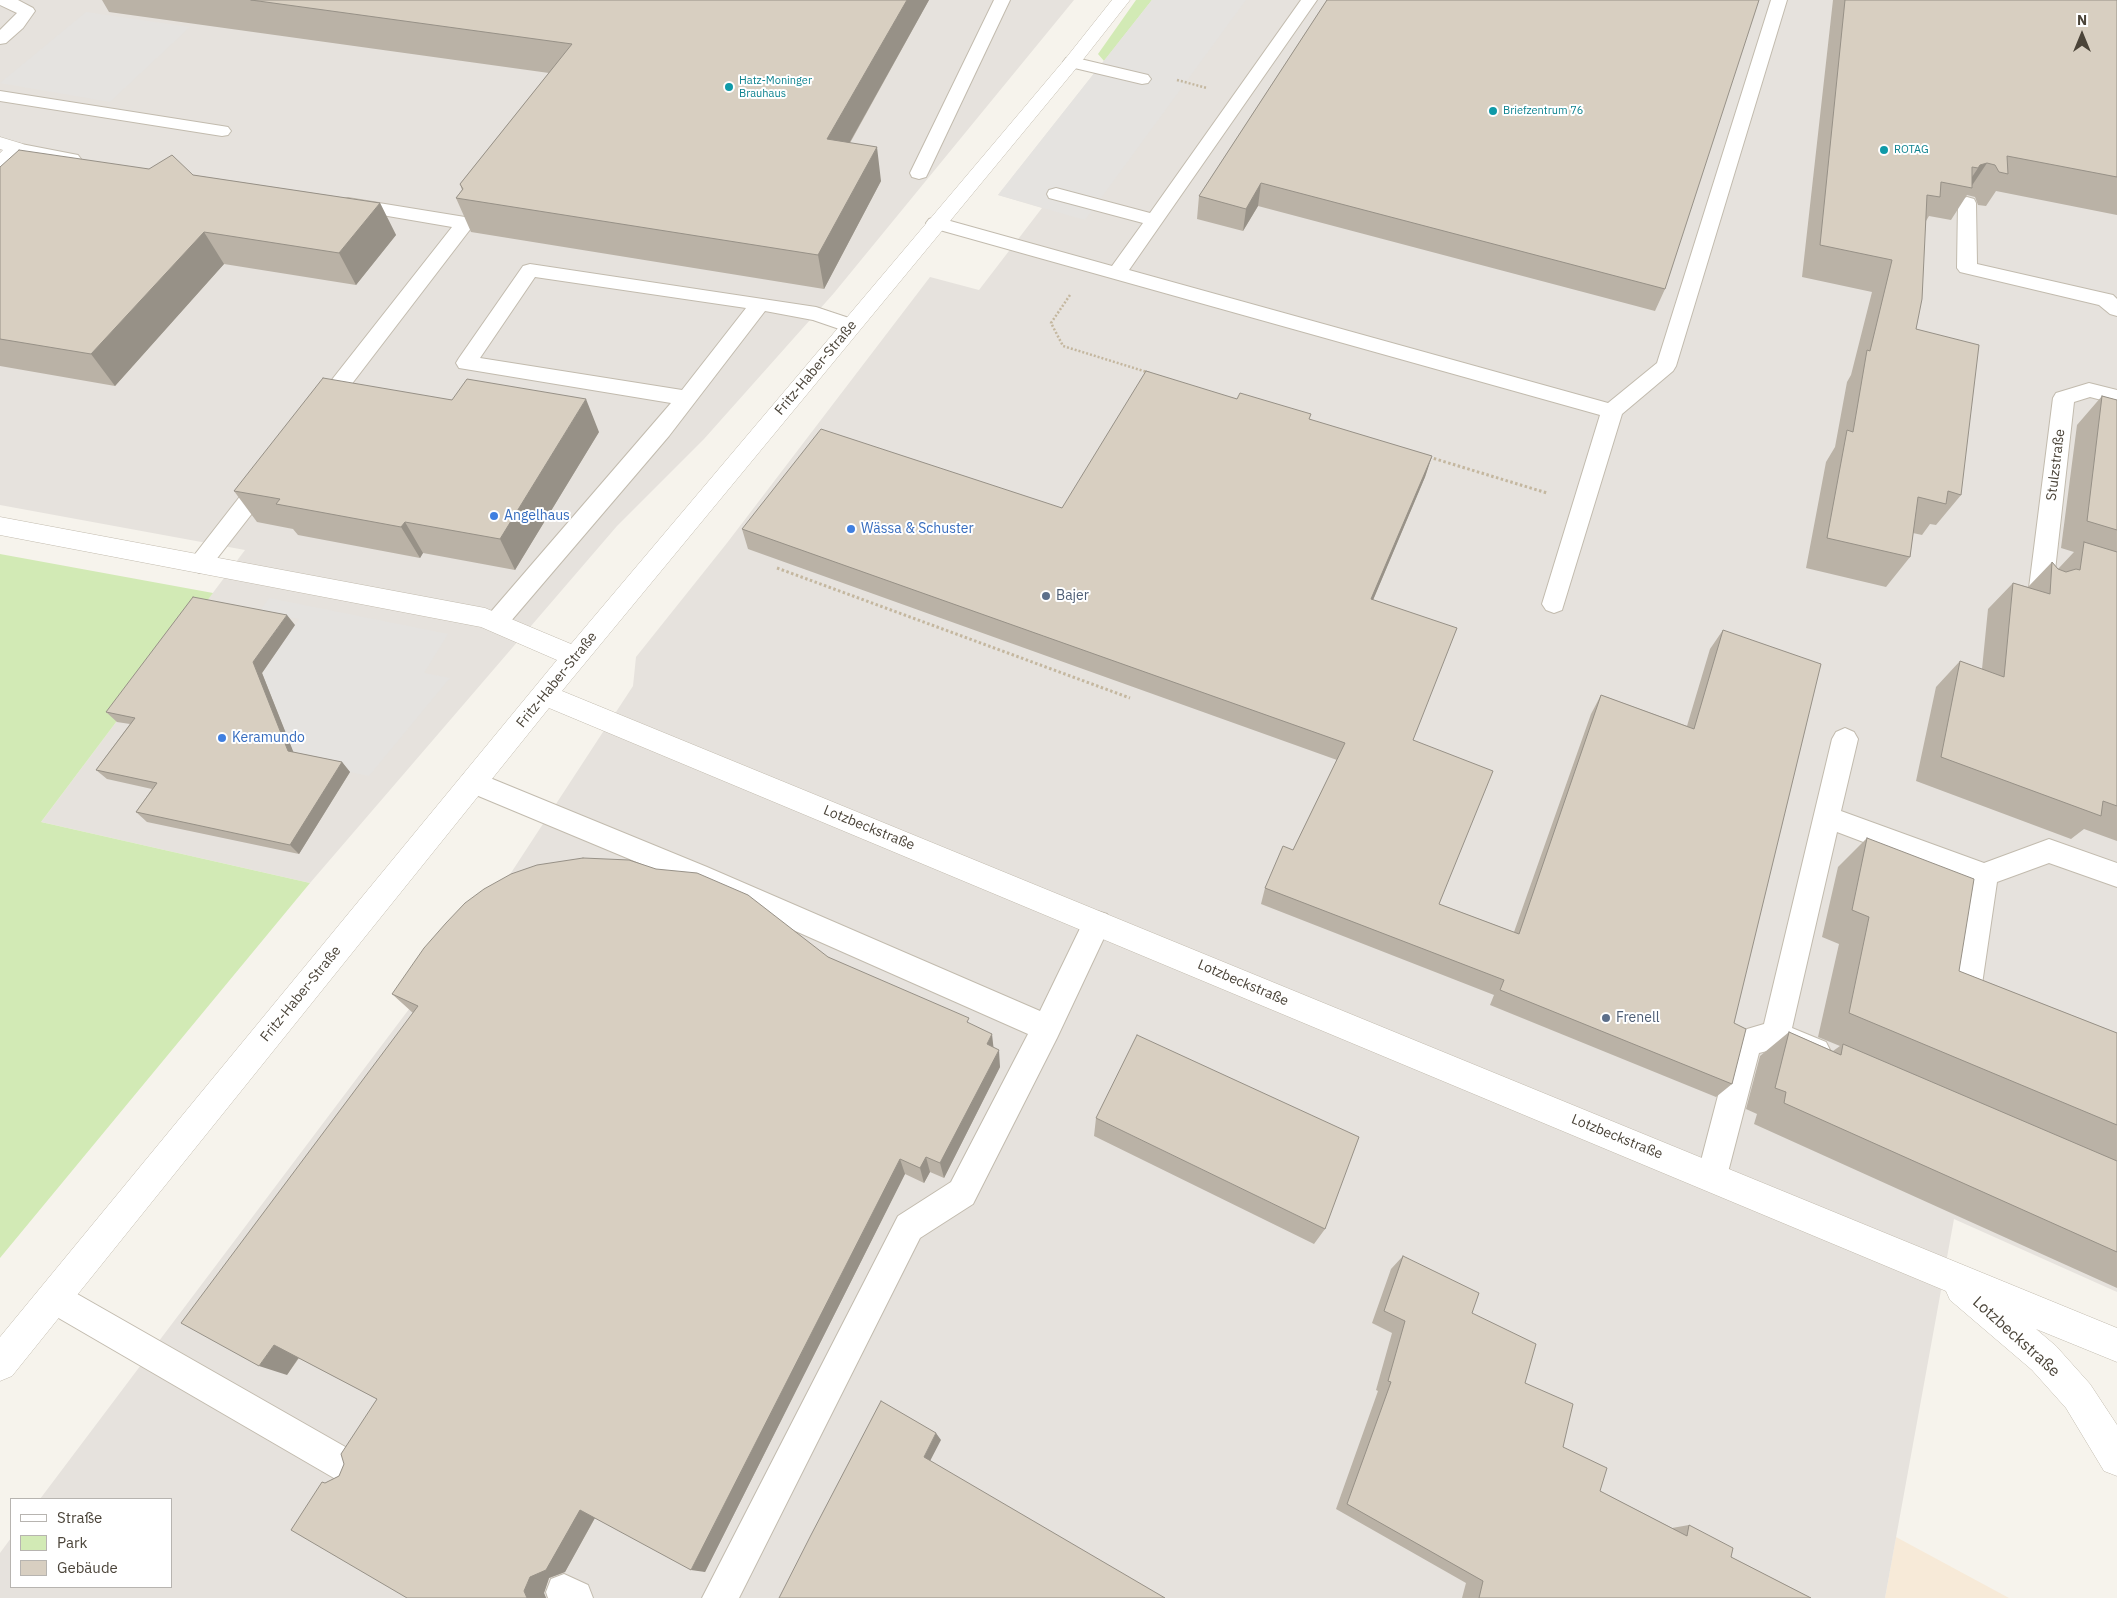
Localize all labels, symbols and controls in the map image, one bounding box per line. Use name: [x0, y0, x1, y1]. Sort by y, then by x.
north arrow: [2057, 10, 2107, 60]
text: N: [2077, 11, 2087, 29]
place label: Hatz-Moninger Brauhaus: [739, 74, 812, 100]
marker: Hatz-Moninger Brauhaus: [723, 81, 735, 93]
place label: Briefzentrum 76: [1503, 104, 1583, 118]
marker: Briefzentrum 76: [1487, 105, 1499, 117]
place label: ROTAG: [1894, 143, 1929, 157]
marker: ROTAG: [1878, 144, 1890, 156]
street label: Fritz-Haber-Straße: [771, 317, 861, 419]
street label: Stulzstraße: [2043, 428, 2069, 502]
place label: Angelhaus: [504, 508, 570, 524]
marker: Angelhaus: [488, 510, 500, 522]
place label: Wässa & Schuster: [861, 521, 974, 537]
marker: Wässa & Schuster: [845, 523, 857, 535]
place label: Bajer: [1056, 588, 1089, 604]
marker: Bajer: [1040, 590, 1052, 602]
street label: Fritz-Haber-Straße: [513, 629, 601, 731]
place label: Keramundo: [232, 730, 305, 746]
marker: Keramundo: [216, 732, 228, 744]
street label: Lotzbeckstraße: [821, 802, 917, 854]
street label: Fritz-Haber-Straße: [257, 943, 345, 1045]
street label: Lotzbeckstraße: [1195, 956, 1291, 1010]
place label: Frenell: [1616, 1010, 1659, 1026]
marker: Frenell: [1600, 1012, 1612, 1024]
street label: Lotzbeckstraße: [1569, 1111, 1665, 1163]
street label: Lotzbeckstraße: [1968, 1293, 2064, 1381]
legend: [10, 1498, 172, 1588]
text: Straße: [57, 1508, 102, 1527]
text: Park: [57, 1533, 87, 1552]
text: Gebäude: [57, 1558, 118, 1577]

